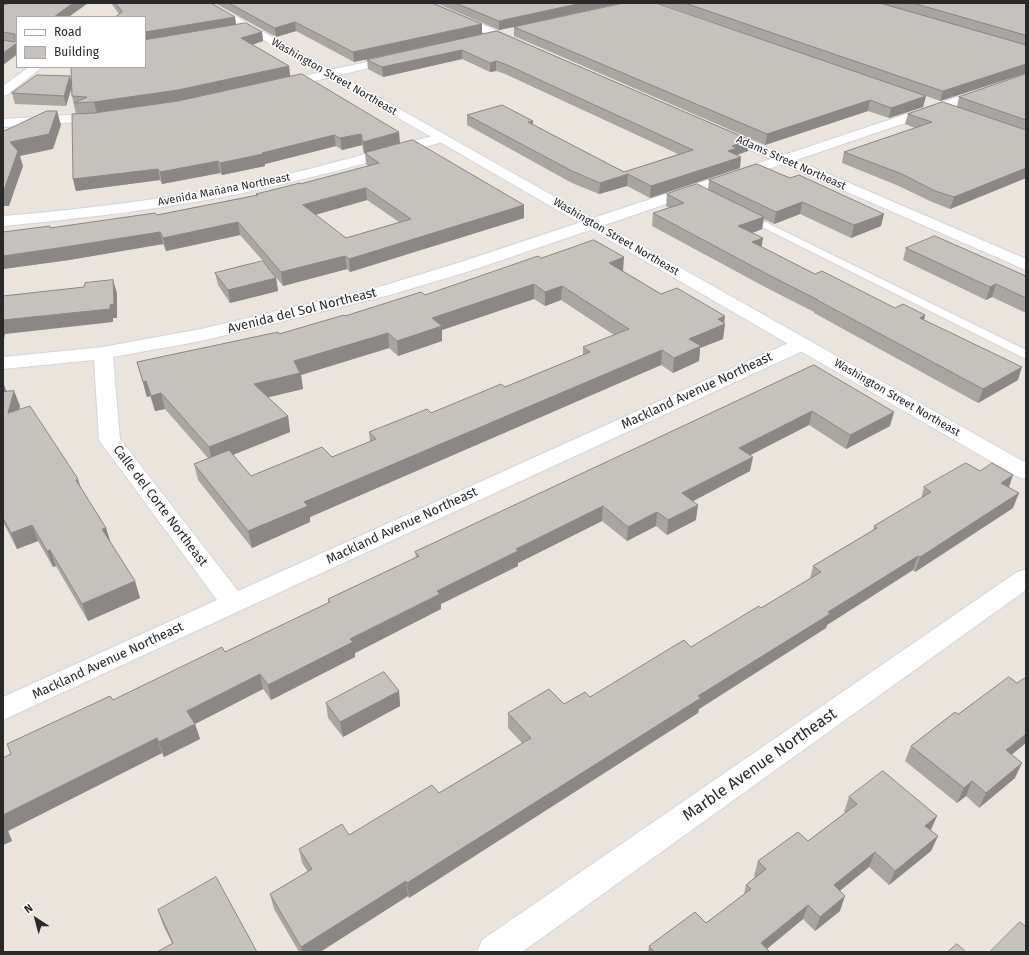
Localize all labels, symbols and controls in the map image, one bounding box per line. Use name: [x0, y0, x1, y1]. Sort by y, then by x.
legend: [16, 16, 146, 68]
text: Road: [54, 25, 82, 39]
street label: Washington Street Northeast: [269, 35, 399, 119]
text: Building: [54, 45, 99, 59]
street label: Adams Street Northeast: [734, 133, 848, 193]
street label: Avenida Mañana Northeast: [157, 171, 291, 209]
street label: Washington Street Northeast: [551, 195, 681, 279]
street label: Avenida del Sol Northeast: [226, 285, 378, 337]
street label: Mackland Avenue Northeast: [619, 349, 775, 433]
street label: Washington Street Northeast: [832, 356, 962, 440]
street label: Calle del Corte Northeast: [109, 442, 211, 570]
street label: Mackland Avenue Northeast: [324, 484, 480, 568]
street label: Mackland Avenue Northeast: [30, 619, 186, 703]
street label: Marble Avenue Northeast: [679, 704, 841, 826]
north arrow: [16, 899, 56, 939]
text: N: [22, 901, 35, 916]

